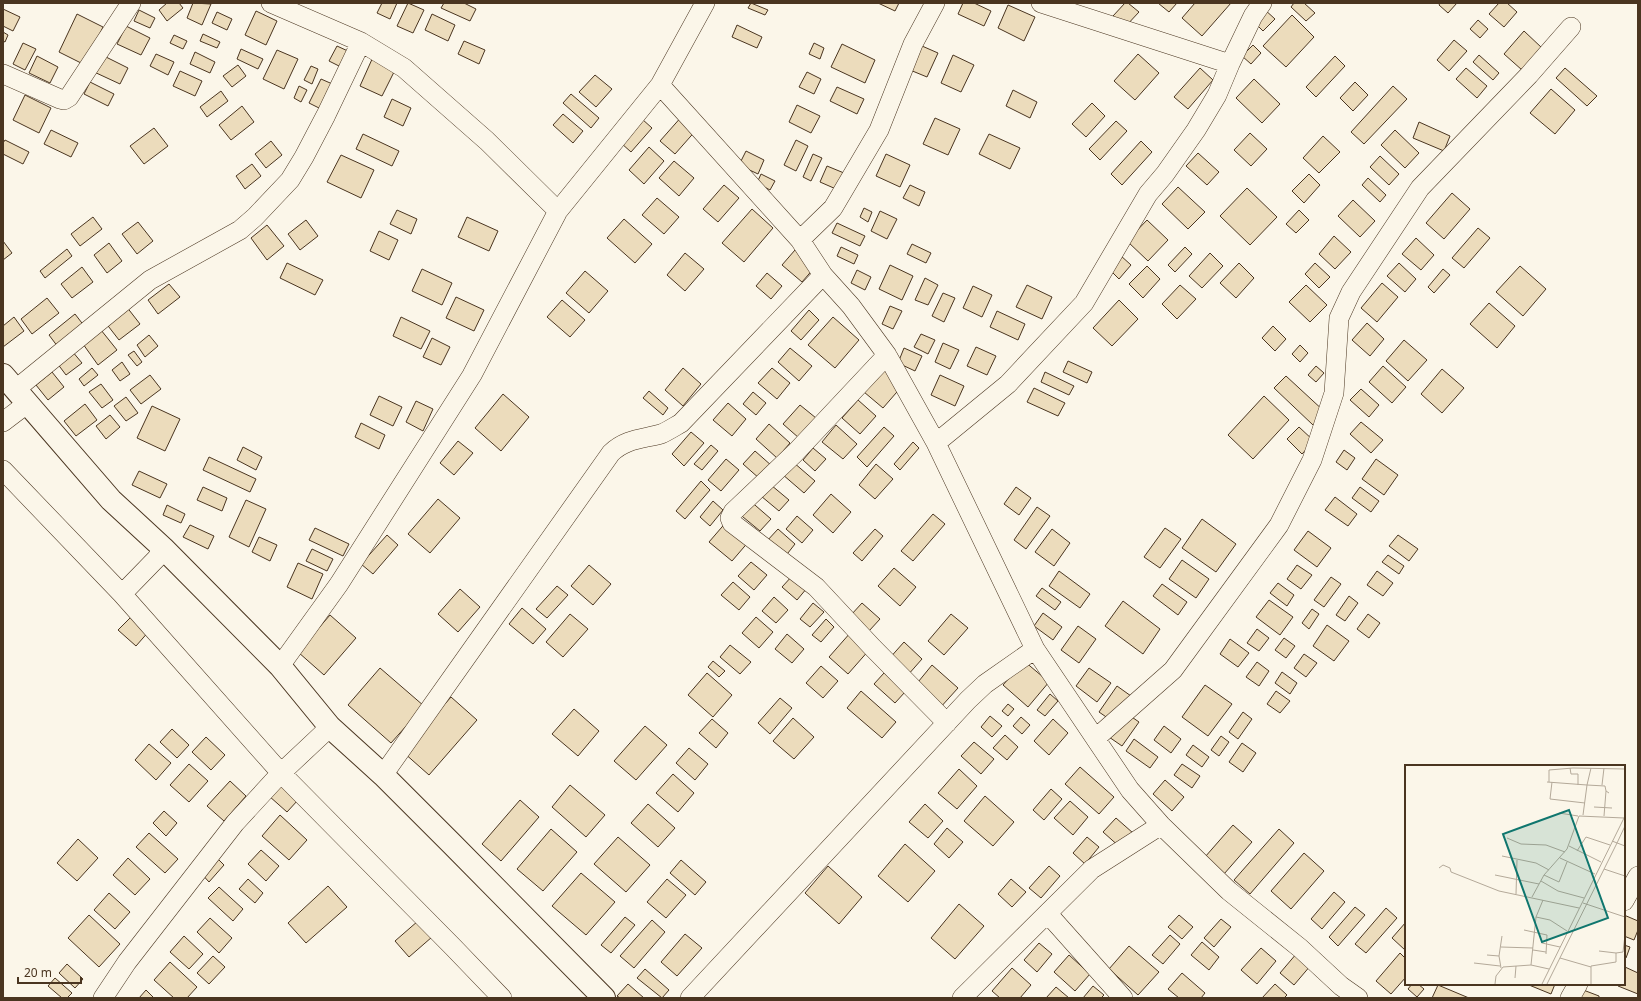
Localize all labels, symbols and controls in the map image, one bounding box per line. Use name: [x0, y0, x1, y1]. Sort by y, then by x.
inset map: [1405, 765, 1625, 985]
scale bar: [18, 959, 81, 985]
text: 20 m: [24, 964, 52, 981]

